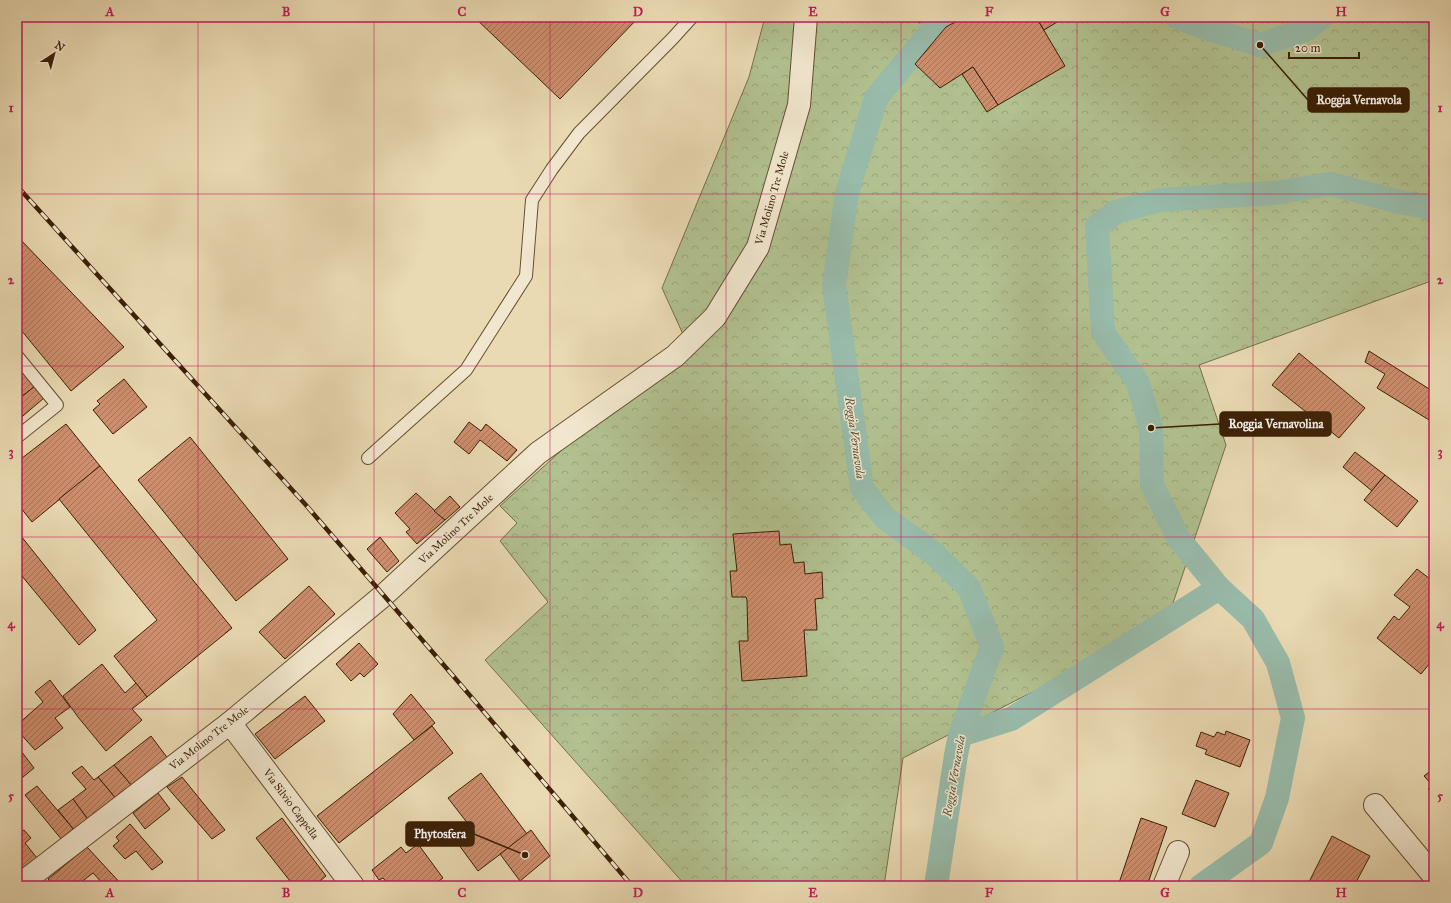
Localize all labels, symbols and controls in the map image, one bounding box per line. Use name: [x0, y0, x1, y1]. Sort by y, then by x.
text: A: [105, 4, 115, 20]
text: B: [282, 4, 291, 20]
text: C: [458, 4, 467, 20]
text: D: [633, 4, 643, 20]
text: E: [808, 4, 818, 20]
text: F: [985, 4, 994, 20]
text: G: [1160, 4, 1170, 20]
text: H: [1335, 4, 1347, 20]
north arrow: [34, 34, 74, 74]
scale bar: [1289, 34, 1359, 60]
text: N: [52, 38, 68, 55]
text: 20 m: [1295, 41, 1321, 55]
callout: Roggia Vernavola: [1308, 88, 1409, 112]
text: Roggia Vernavola: [1316, 93, 1402, 108]
text: 1: [8, 100, 14, 116]
text: 1: [1437, 100, 1443, 116]
street label: Via Molino Tre Mole: [752, 149, 792, 247]
text: 2: [8, 272, 15, 288]
text: 2: [1437, 272, 1444, 288]
water label: Roggia Vernavola: [842, 395, 868, 480]
callout: Roggia Vernavolina: [1220, 412, 1331, 436]
text: Roggia Vernavolina: [1229, 417, 1324, 432]
text: 3: [8, 444, 14, 460]
text: 3: [1437, 444, 1443, 460]
street label: Via Molino Tre Mole: [415, 491, 496, 568]
text: 4: [7, 616, 15, 632]
text: 4: [1436, 616, 1444, 632]
street label: Via Molino Tre Mole: [166, 703, 252, 774]
water label: Roggia Vernavola: [940, 734, 968, 819]
street label: Via Silvio Cappella: [260, 766, 322, 842]
text: 5: [8, 788, 15, 804]
text: 5: [1437, 788, 1444, 804]
callout: Phytosfera: [406, 822, 474, 846]
text: Phytosfera: [414, 827, 467, 842]
text: A: [105, 885, 115, 901]
text: B: [282, 885, 291, 901]
text: C: [458, 885, 467, 901]
text: D: [633, 885, 643, 901]
text: E: [808, 885, 818, 901]
text: F: [985, 885, 994, 901]
text: G: [1160, 885, 1170, 901]
text: H: [1335, 885, 1347, 901]

